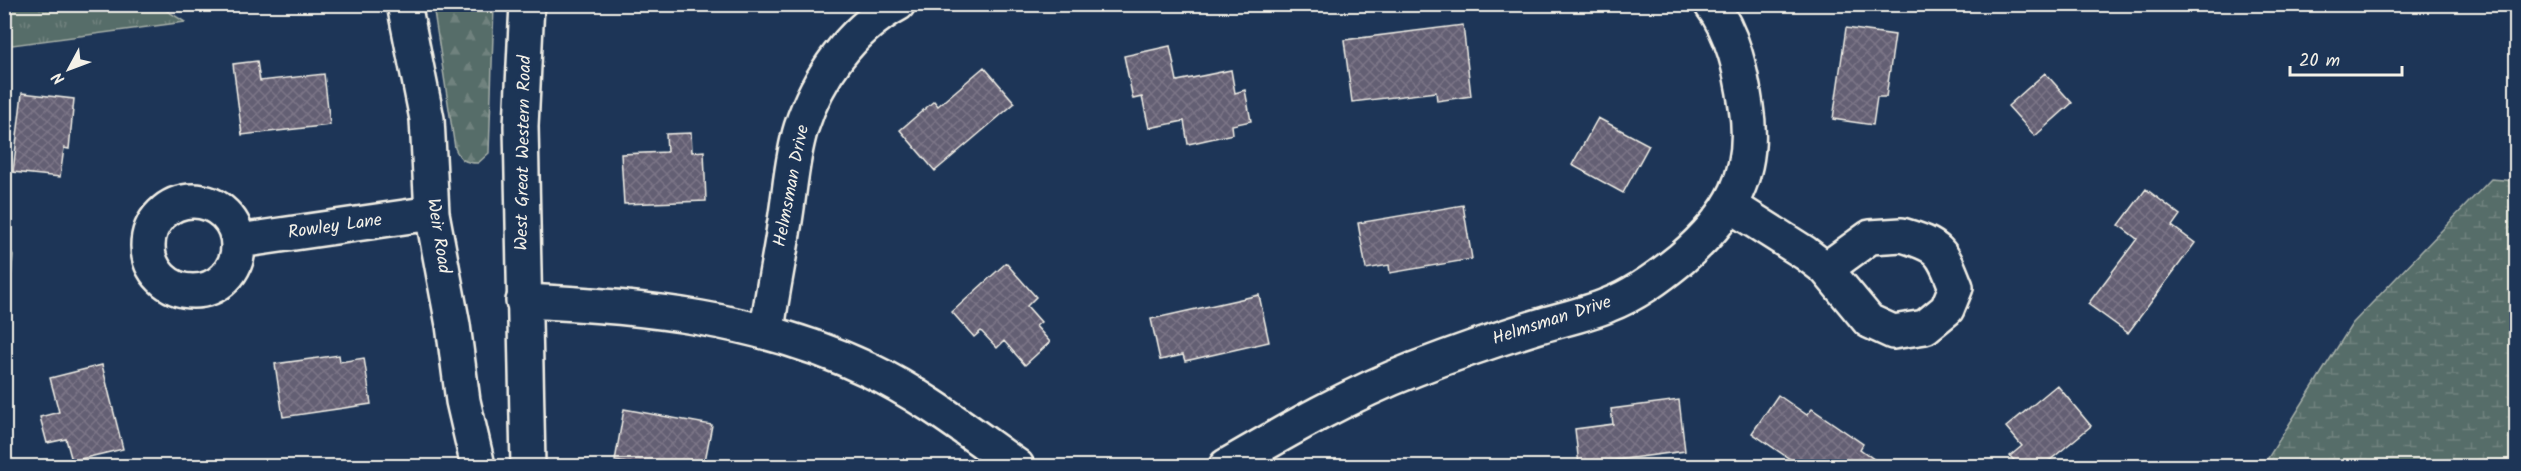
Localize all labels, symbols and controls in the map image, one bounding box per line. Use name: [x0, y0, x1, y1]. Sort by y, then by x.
north arrow: [39, 39, 99, 99]
scale bar: [2290, 39, 2402, 77]
text: 20 m: [2299, 47, 2340, 76]
street label: West Great Western Road: [508, 54, 540, 251]
text: N: [46, 66, 72, 90]
street label: Helmsman Drive: [766, 123, 818, 249]
street label: Weir Road: [418, 196, 458, 277]
street label: Rowley Lane: [286, 206, 384, 248]
street label: Helmsman Drive: [1489, 288, 1615, 354]

